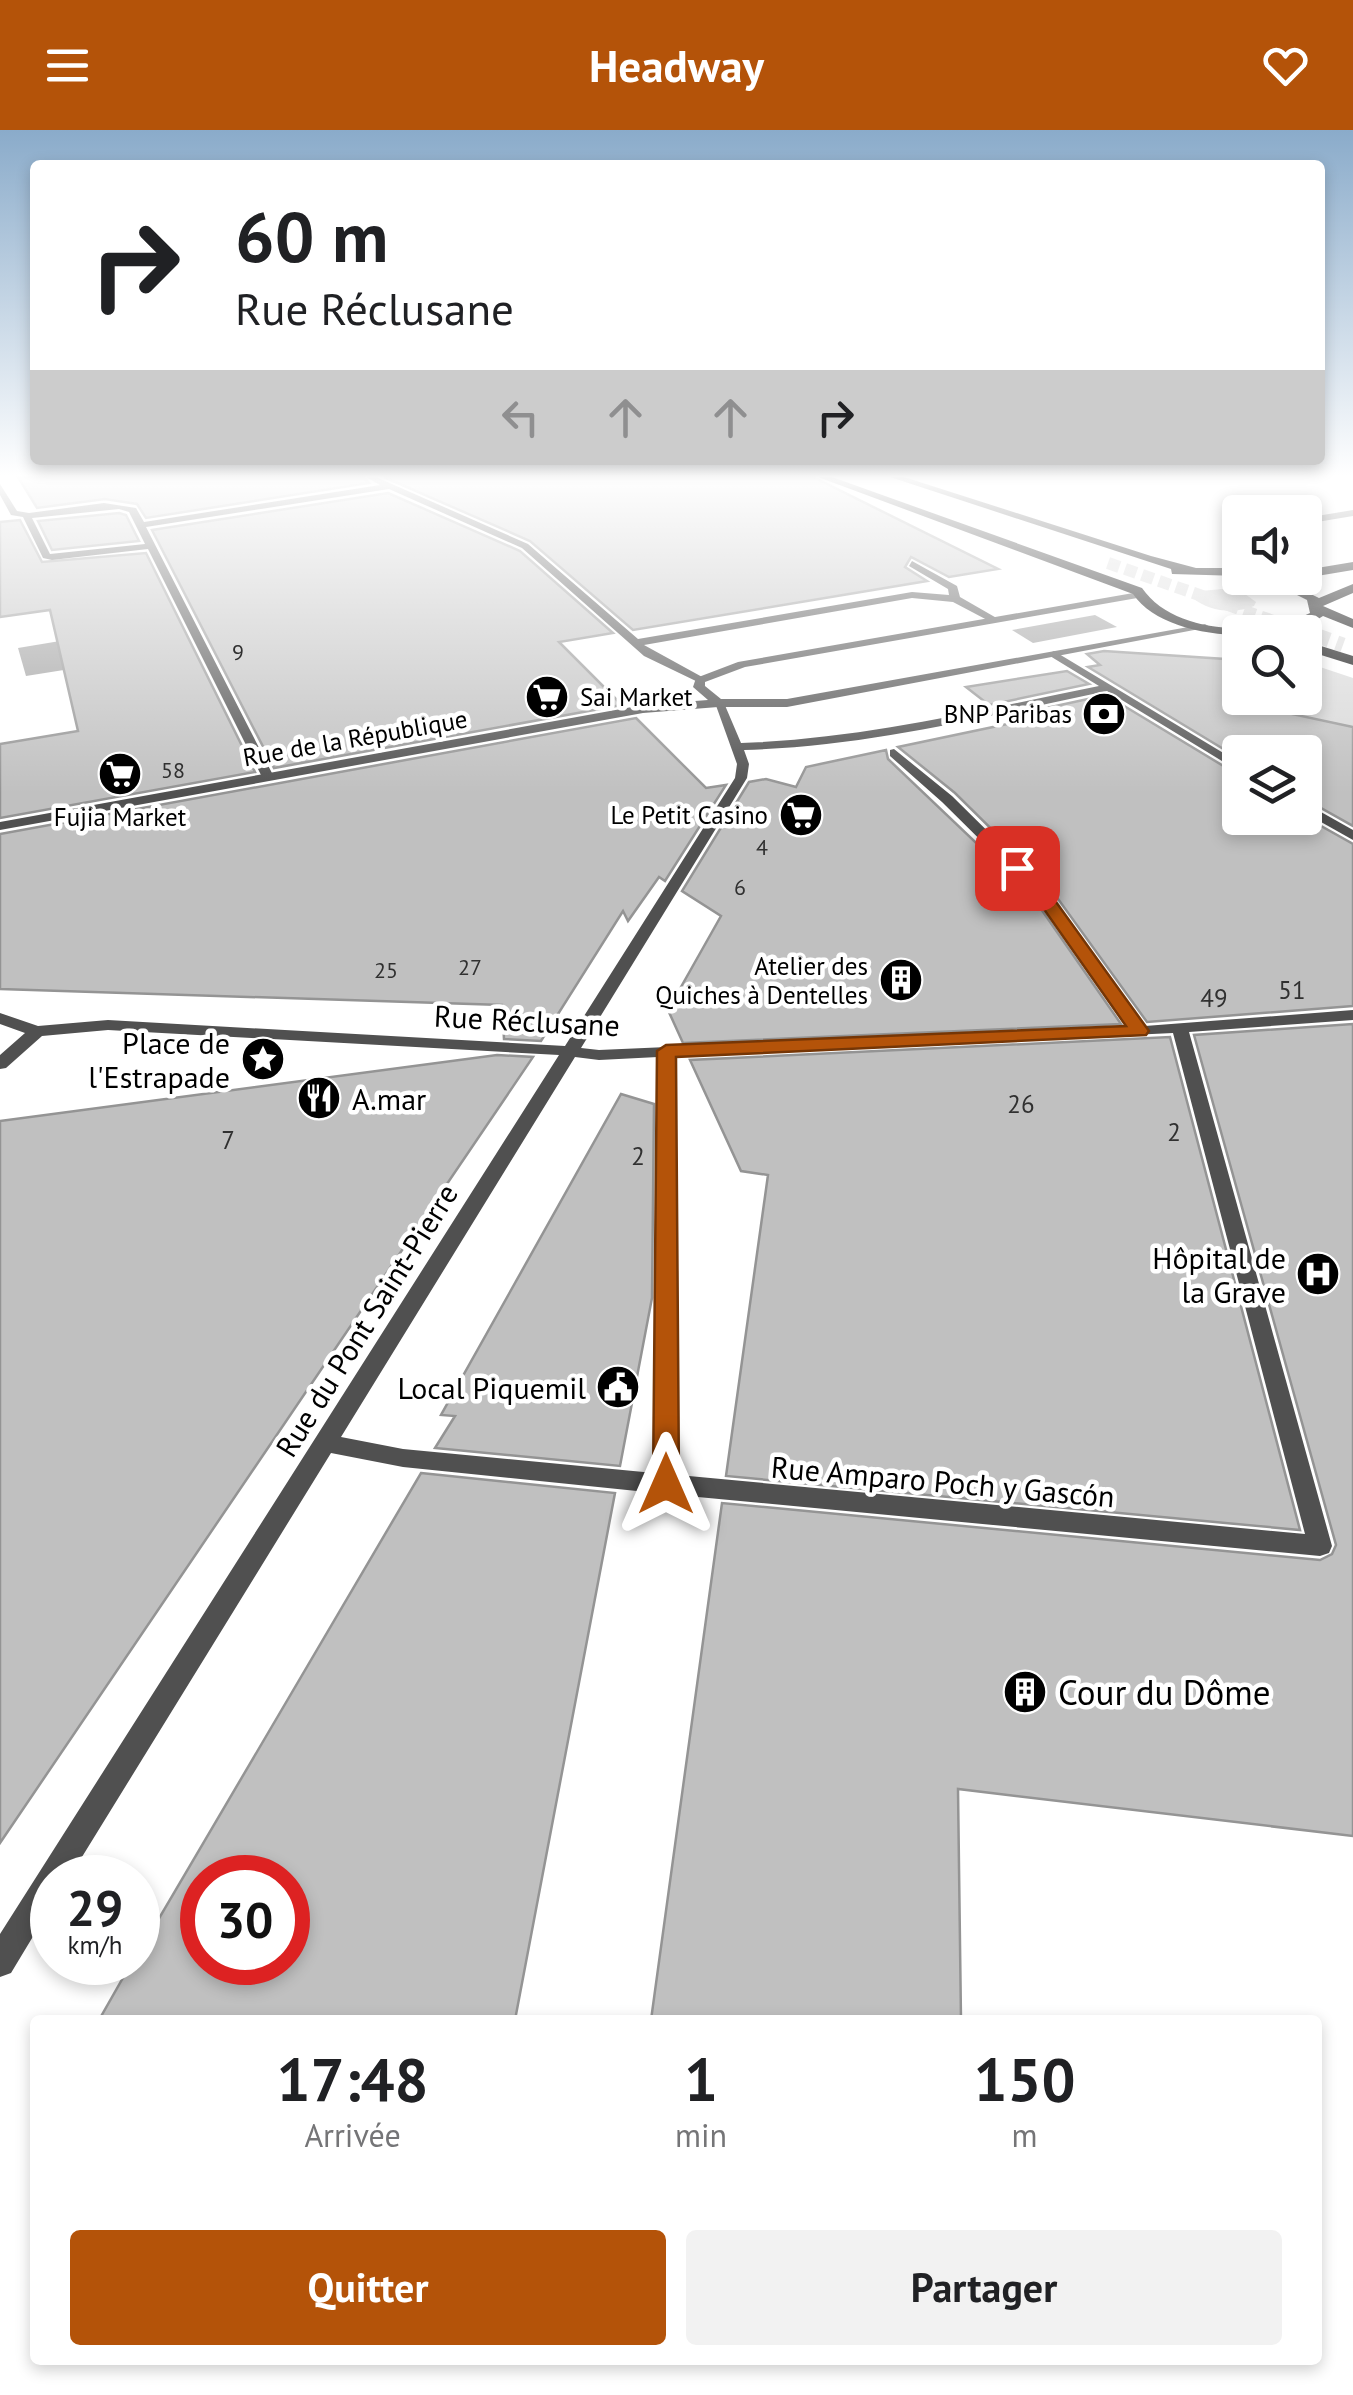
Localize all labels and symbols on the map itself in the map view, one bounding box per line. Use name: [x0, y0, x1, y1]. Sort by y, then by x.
house number: 9: [232, 638, 244, 666]
supermarket icon: Sai Market: [524, 674, 570, 720]
place label: Sai Market: [580, 681, 693, 713]
bank icon: BNP Paribas: [1081, 691, 1127, 737]
place label: BNP Paribas: [944, 698, 1072, 730]
street label: Rue de la République: [240, 703, 470, 773]
supermarket icon: Fujia Market: [97, 751, 143, 797]
house number: 58: [161, 756, 185, 784]
supermarket icon: Le Petit Casino: [778, 792, 824, 838]
place label: Le Petit Casino: [611, 799, 768, 831]
place label: Fujia Market: [54, 801, 187, 833]
pin: [975, 826, 1060, 911]
house number: 4: [756, 833, 768, 861]
house number: 6: [734, 873, 746, 901]
place label: Atelier des Quiches à Dentelles: [655, 950, 868, 1011]
house number: 27: [458, 953, 482, 981]
house number: 25: [374, 956, 398, 984]
building icon: Atelier des Quiches à Dentelles: [878, 957, 924, 1003]
house number: 51: [1278, 974, 1306, 1006]
house number: 49: [1200, 982, 1228, 1014]
street label: Rue Réclusane: [433, 996, 621, 1044]
place label: Place de l'Estrapade: [88, 1023, 230, 1096]
place icon: Place de l'Estrapade: [240, 1036, 286, 1082]
restaurant icon: A.mar: [296, 1075, 342, 1121]
place label: A.mar: [352, 1079, 426, 1118]
house number: 26: [1007, 1088, 1035, 1120]
house number: 2: [1167, 1116, 1181, 1148]
house number: 7: [221, 1124, 235, 1156]
house number: 2: [631, 1140, 645, 1172]
street label: Rue du Pont Saint-Pierre: [266, 1176, 466, 1464]
place label: Hôpital de la Grave: [1152, 1238, 1286, 1311]
hospital icon: Hôpital de la Grave: [1295, 1251, 1341, 1297]
public building icon: Local Piquemil: [595, 1364, 641, 1410]
place label: Local Piquemil: [398, 1368, 586, 1407]
position arrow: [614, 1432, 718, 1536]
street label: Rue Amparo Poch y Gascón: [770, 1447, 1116, 1515]
building icon: Cour du Dôme: [1002, 1669, 1048, 1715]
place label: Cour du Dôme: [1058, 1669, 1271, 1715]
speed limit sign: 30: [180, 1855, 310, 1985]

